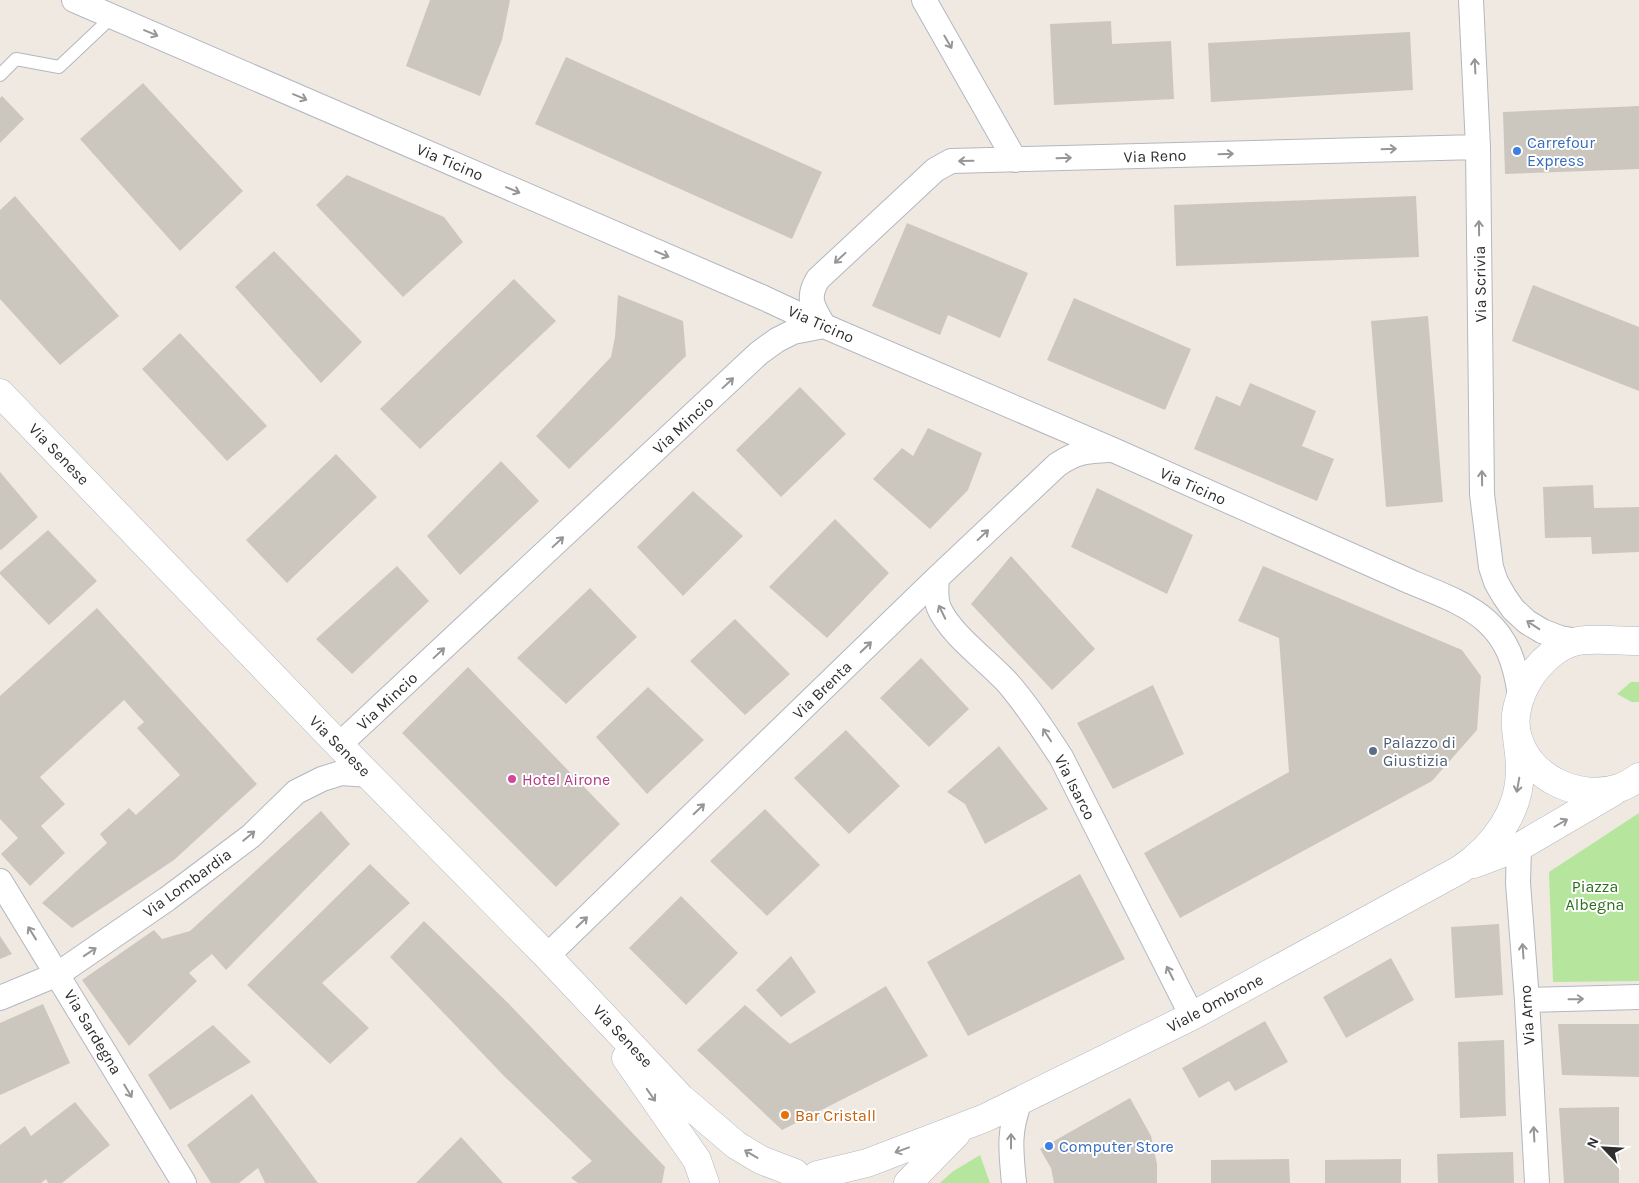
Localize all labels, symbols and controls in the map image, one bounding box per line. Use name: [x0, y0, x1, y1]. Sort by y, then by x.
one-way arrow: [143, 29, 158, 39]
one-way arrow: [944, 35, 954, 49]
one-way arrow: [1470, 58, 1479, 74]
one-way arrow: [292, 93, 307, 103]
place label: Carrefour Express: [1527, 133, 1595, 170]
street label: Via Ticino: [414, 139, 486, 185]
one-way arrow: [1380, 144, 1396, 154]
street label: Via Reno: [1123, 145, 1187, 167]
marker: Carrefour Express: [1511, 145, 1523, 157]
one-way arrow: [1218, 149, 1234, 158]
one-way arrow: [1055, 154, 1071, 163]
one-way arrow: [958, 156, 974, 166]
one-way arrow: [505, 185, 520, 195]
one-way arrow: [1474, 221, 1484, 237]
street label: Via Scrivia: [1470, 246, 1490, 322]
one-way arrow: [654, 250, 669, 260]
one-way arrow: [834, 252, 847, 264]
street label: Via Ticino: [785, 301, 857, 347]
one-way arrow: [721, 377, 734, 389]
street label: Via Mincio: [649, 392, 717, 458]
street label: Via Senese: [25, 419, 93, 489]
street label: Via Ticino: [1157, 463, 1229, 509]
one-way arrow: [1477, 471, 1487, 487]
one-way arrow: [976, 529, 989, 541]
one-way arrow: [551, 536, 564, 548]
one-way arrow: [937, 605, 946, 620]
one-way arrow: [1526, 620, 1540, 630]
one-way arrow: [859, 641, 872, 653]
one-way arrow: [432, 647, 445, 658]
street label: Via Brenta: [788, 657, 856, 723]
street label: Via Mincio: [353, 668, 421, 734]
street label: Via Senese: [305, 711, 375, 781]
one-way arrow: [1041, 729, 1051, 743]
place label: Palazzo di Giustizia: [1383, 733, 1456, 770]
marker: Palazzo di Giustizia: [1367, 745, 1379, 757]
street label: Via Isarco: [1050, 751, 1100, 823]
place label: Hotel Airone: [522, 770, 610, 789]
marker: Hotel Airone: [506, 773, 518, 785]
one-way arrow: [1513, 777, 1523, 793]
one-way arrow: [692, 803, 705, 815]
one-way arrow: [1554, 817, 1568, 827]
one-way arrow: [243, 831, 256, 842]
street label: Via Lombardia: [139, 845, 235, 921]
park label: Piazza Albegna: [1566, 877, 1624, 914]
one-way arrow: [576, 916, 588, 928]
one-way arrow: [27, 926, 37, 940]
one-way arrow: [1518, 944, 1528, 960]
one-way arrow: [82, 947, 96, 957]
one-way arrow: [1165, 965, 1175, 980]
street label: Viale Ombrone: [1164, 970, 1266, 1036]
street label: Via Arno: [1515, 985, 1539, 1045]
street label: Via Sardegna: [60, 986, 126, 1078]
one-way arrow: [1567, 994, 1583, 1003]
street label: Via Senese: [589, 1001, 657, 1071]
one-way arrow: [124, 1083, 134, 1097]
one-way arrow: [646, 1088, 656, 1102]
place label: Bar Cristall: [795, 1106, 876, 1125]
marker: Bar Cristall: [779, 1109, 791, 1121]
north arrow: [1579, 1123, 1629, 1173]
one-way arrow: [1530, 1127, 1539, 1143]
one-way arrow: [1006, 1134, 1016, 1150]
text: N: [1583, 1135, 1602, 1151]
place label: Computer Store: [1059, 1137, 1174, 1156]
marker: Computer Store: [1043, 1140, 1055, 1152]
one-way arrow: [895, 1146, 910, 1155]
one-way arrow: [744, 1148, 758, 1158]

